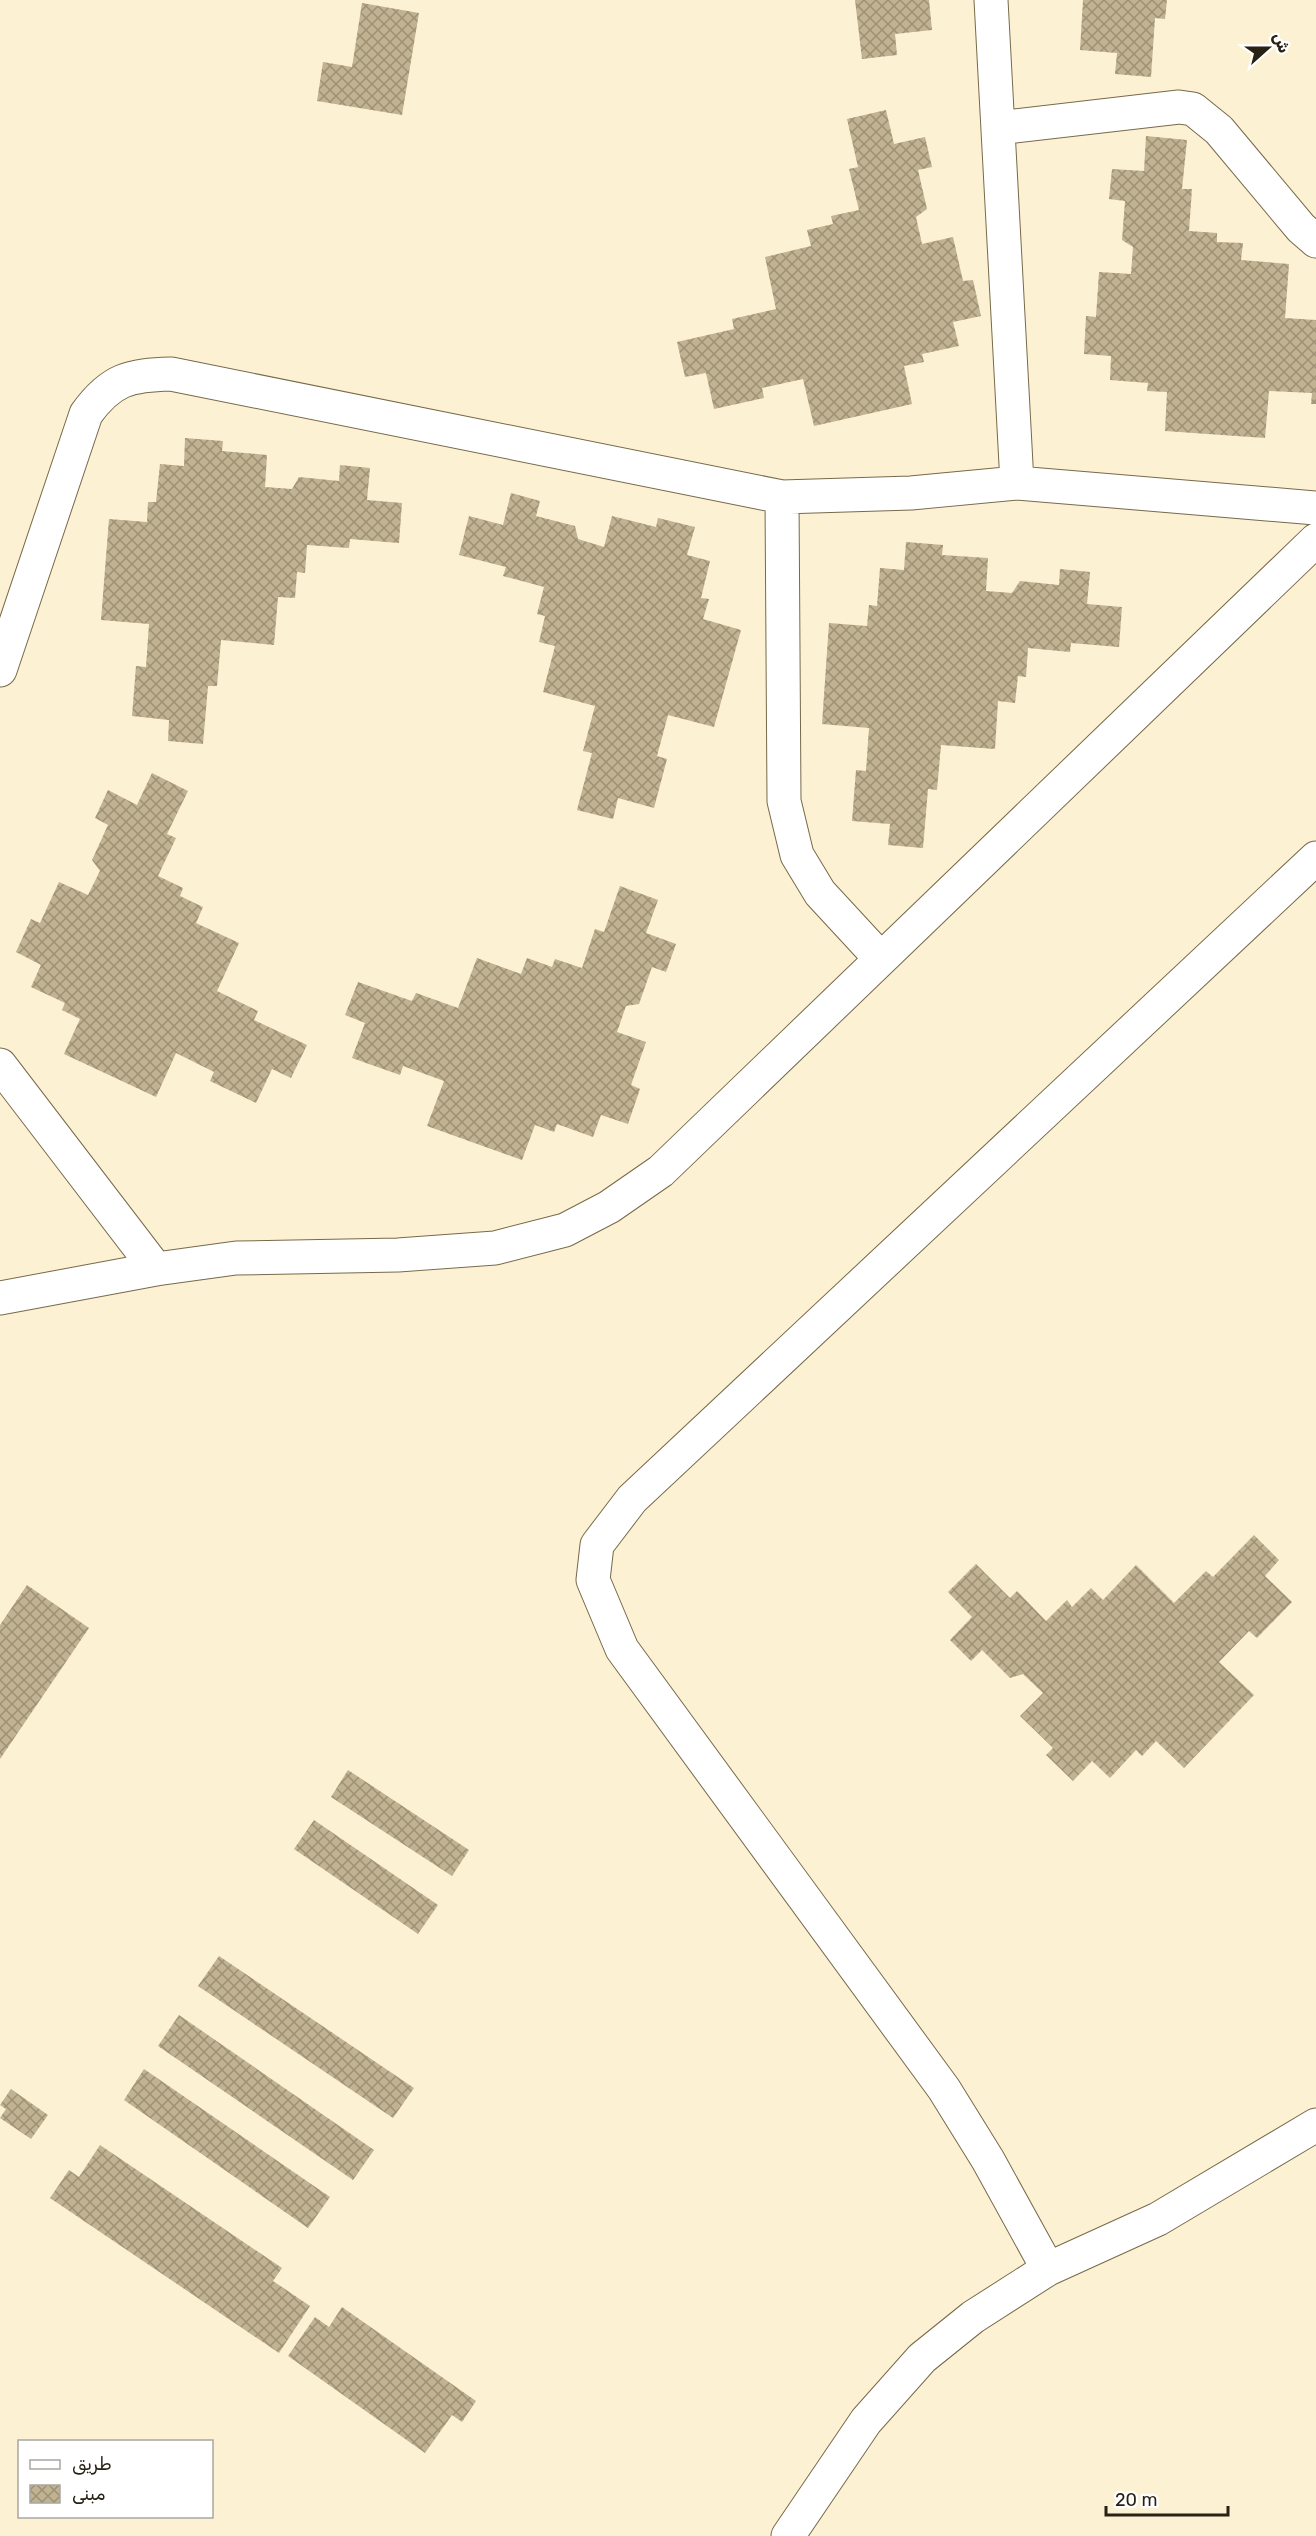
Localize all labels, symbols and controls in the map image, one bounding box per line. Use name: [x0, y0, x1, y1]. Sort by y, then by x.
north arrow: [1238, 18, 1298, 78]
text: ش: [1269, 30, 1294, 56]
legend: [18, 2440, 213, 2518]
text: طريق: [72, 2453, 112, 2475]
scale bar: [1106, 2479, 1228, 2517]
text: مبنى: [72, 2483, 106, 2505]
text: 20 m: [1115, 2489, 1157, 2511]

